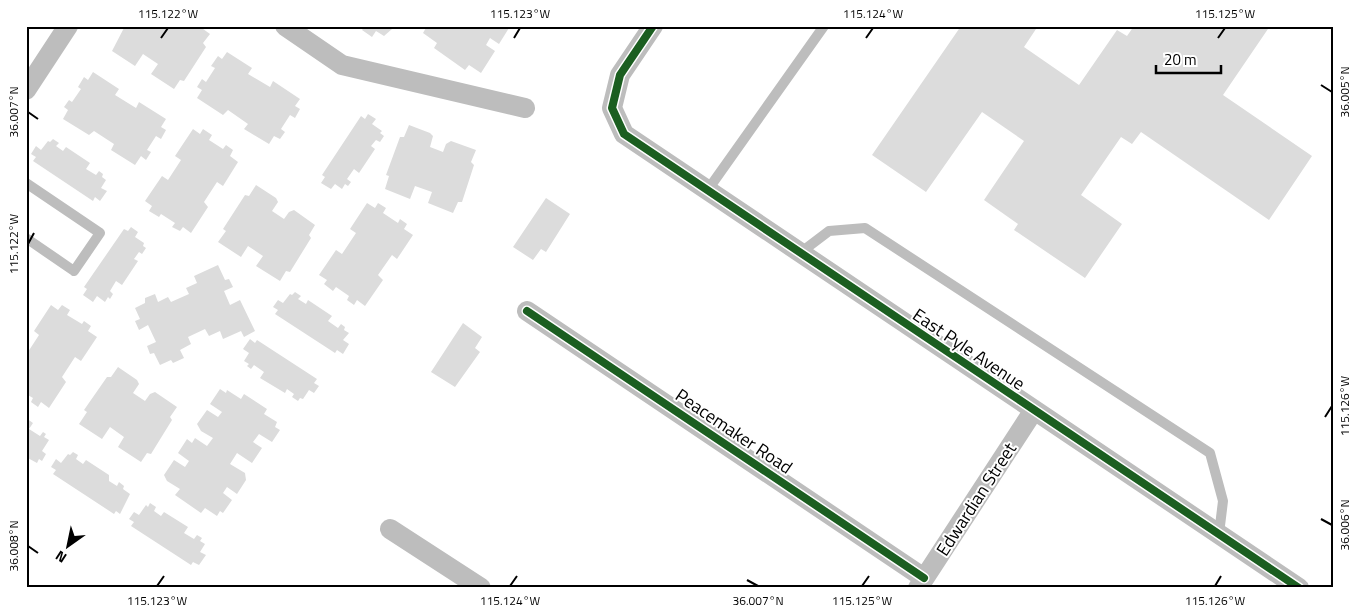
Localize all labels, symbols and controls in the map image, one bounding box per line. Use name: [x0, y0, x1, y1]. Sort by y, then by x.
text: 115.122°W: [138, 4, 198, 23]
text: 115.123°W: [490, 4, 550, 23]
text: 115.124°W: [843, 4, 903, 23]
text: 115.125°W: [1195, 4, 1255, 23]
scale bar: [1156, 42, 1222, 74]
text: 20 m: [1164, 48, 1197, 71]
text: 36.005°N: [1335, 66, 1354, 118]
text: 36.007°N: [4, 86, 23, 138]
text: 115.122°W: [4, 214, 23, 274]
street label: East Pyle Avenue: [907, 301, 1031, 397]
text: 115.126°W: [1335, 376, 1354, 436]
street label: Peacemaker Road: [670, 382, 798, 480]
street label: Edwardian Street: [929, 436, 1023, 561]
text: 36.006°N: [1335, 499, 1354, 551]
text: 36.008°N: [4, 520, 23, 572]
north arrow: [42, 522, 92, 572]
text: N: [51, 546, 70, 569]
text: 115.123°W: [127, 591, 187, 610]
text: 115.124°W: [480, 591, 540, 610]
text: 36.007°N: [732, 591, 784, 610]
text: 115.125°W: [832, 591, 892, 610]
text: 115.126°W: [1185, 591, 1245, 610]

